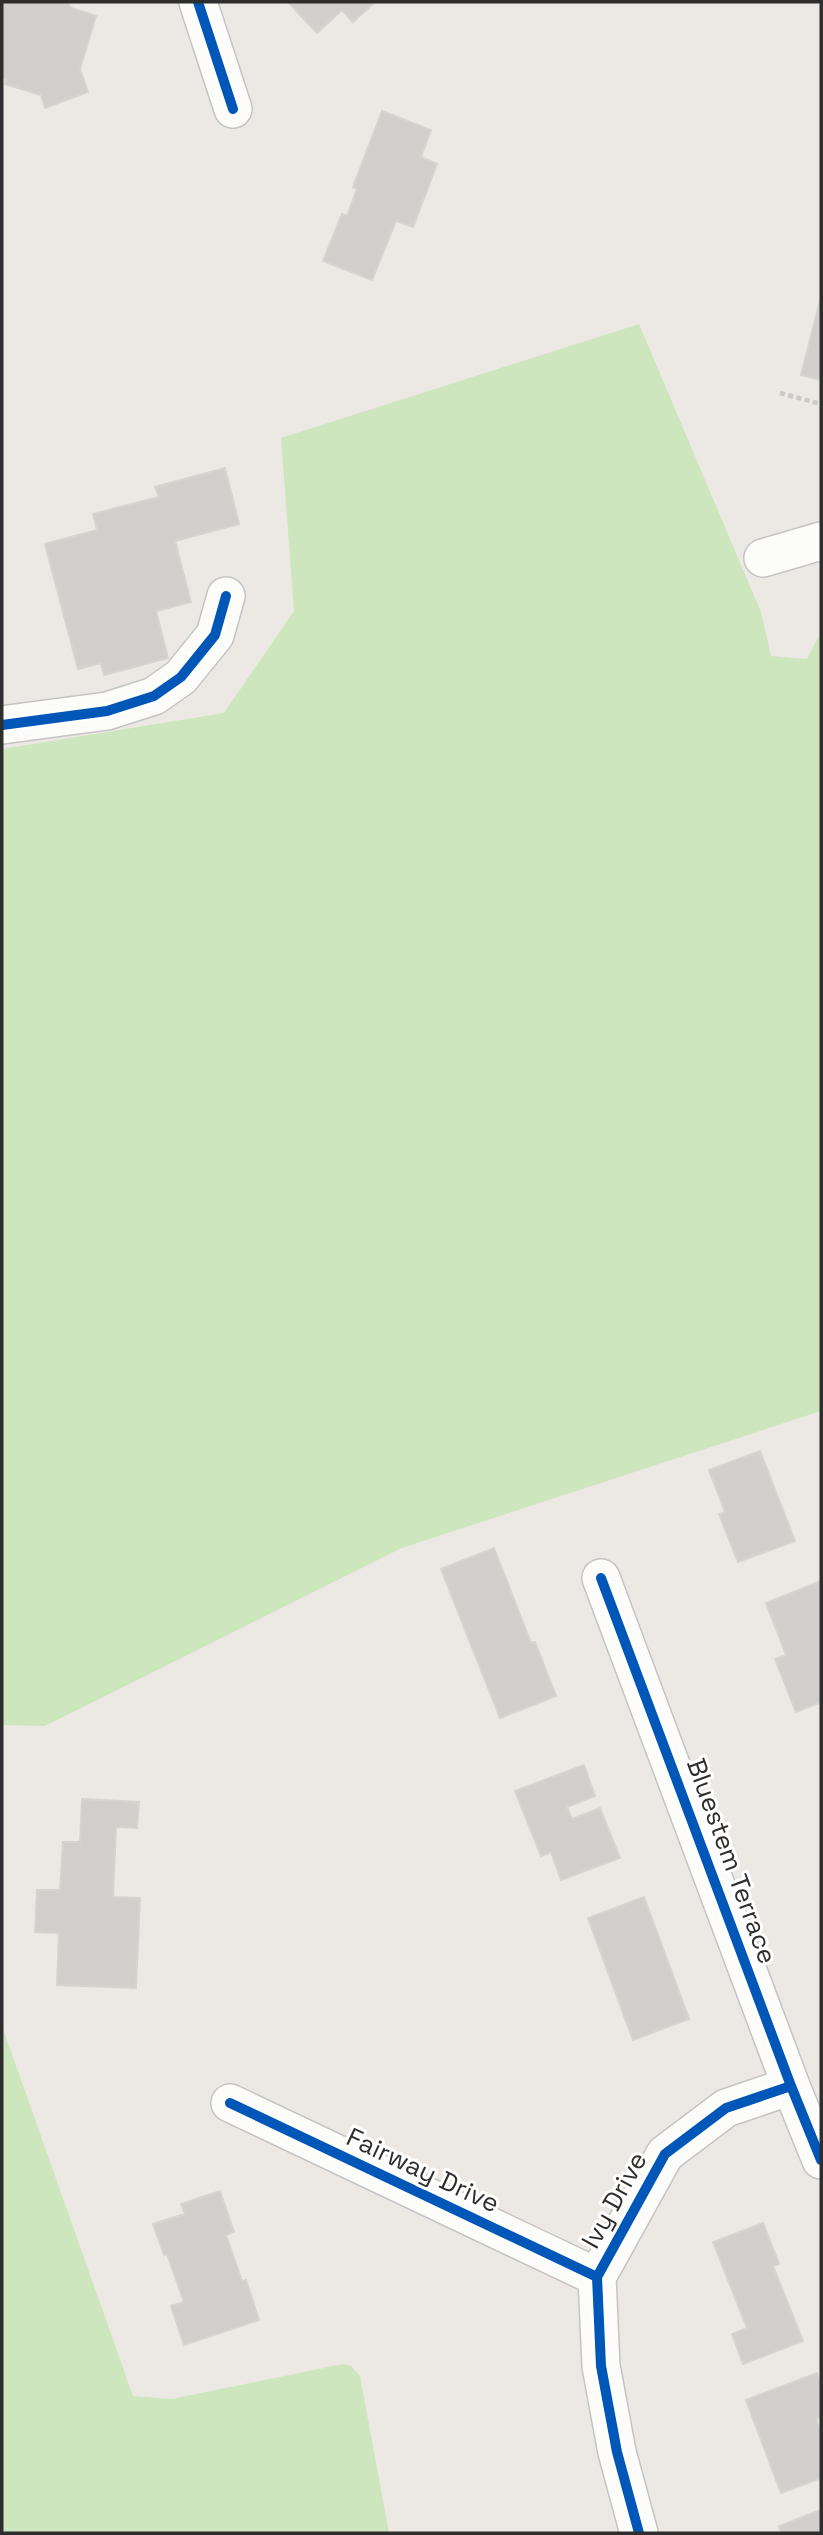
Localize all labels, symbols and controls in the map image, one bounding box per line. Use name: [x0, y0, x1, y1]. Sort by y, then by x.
street label: Bluestem Terrace: [679, 1754, 785, 1968]
street label: Fairway Drive: [341, 2120, 505, 2220]
street label: Ivy Drive: [574, 2146, 654, 2254]

